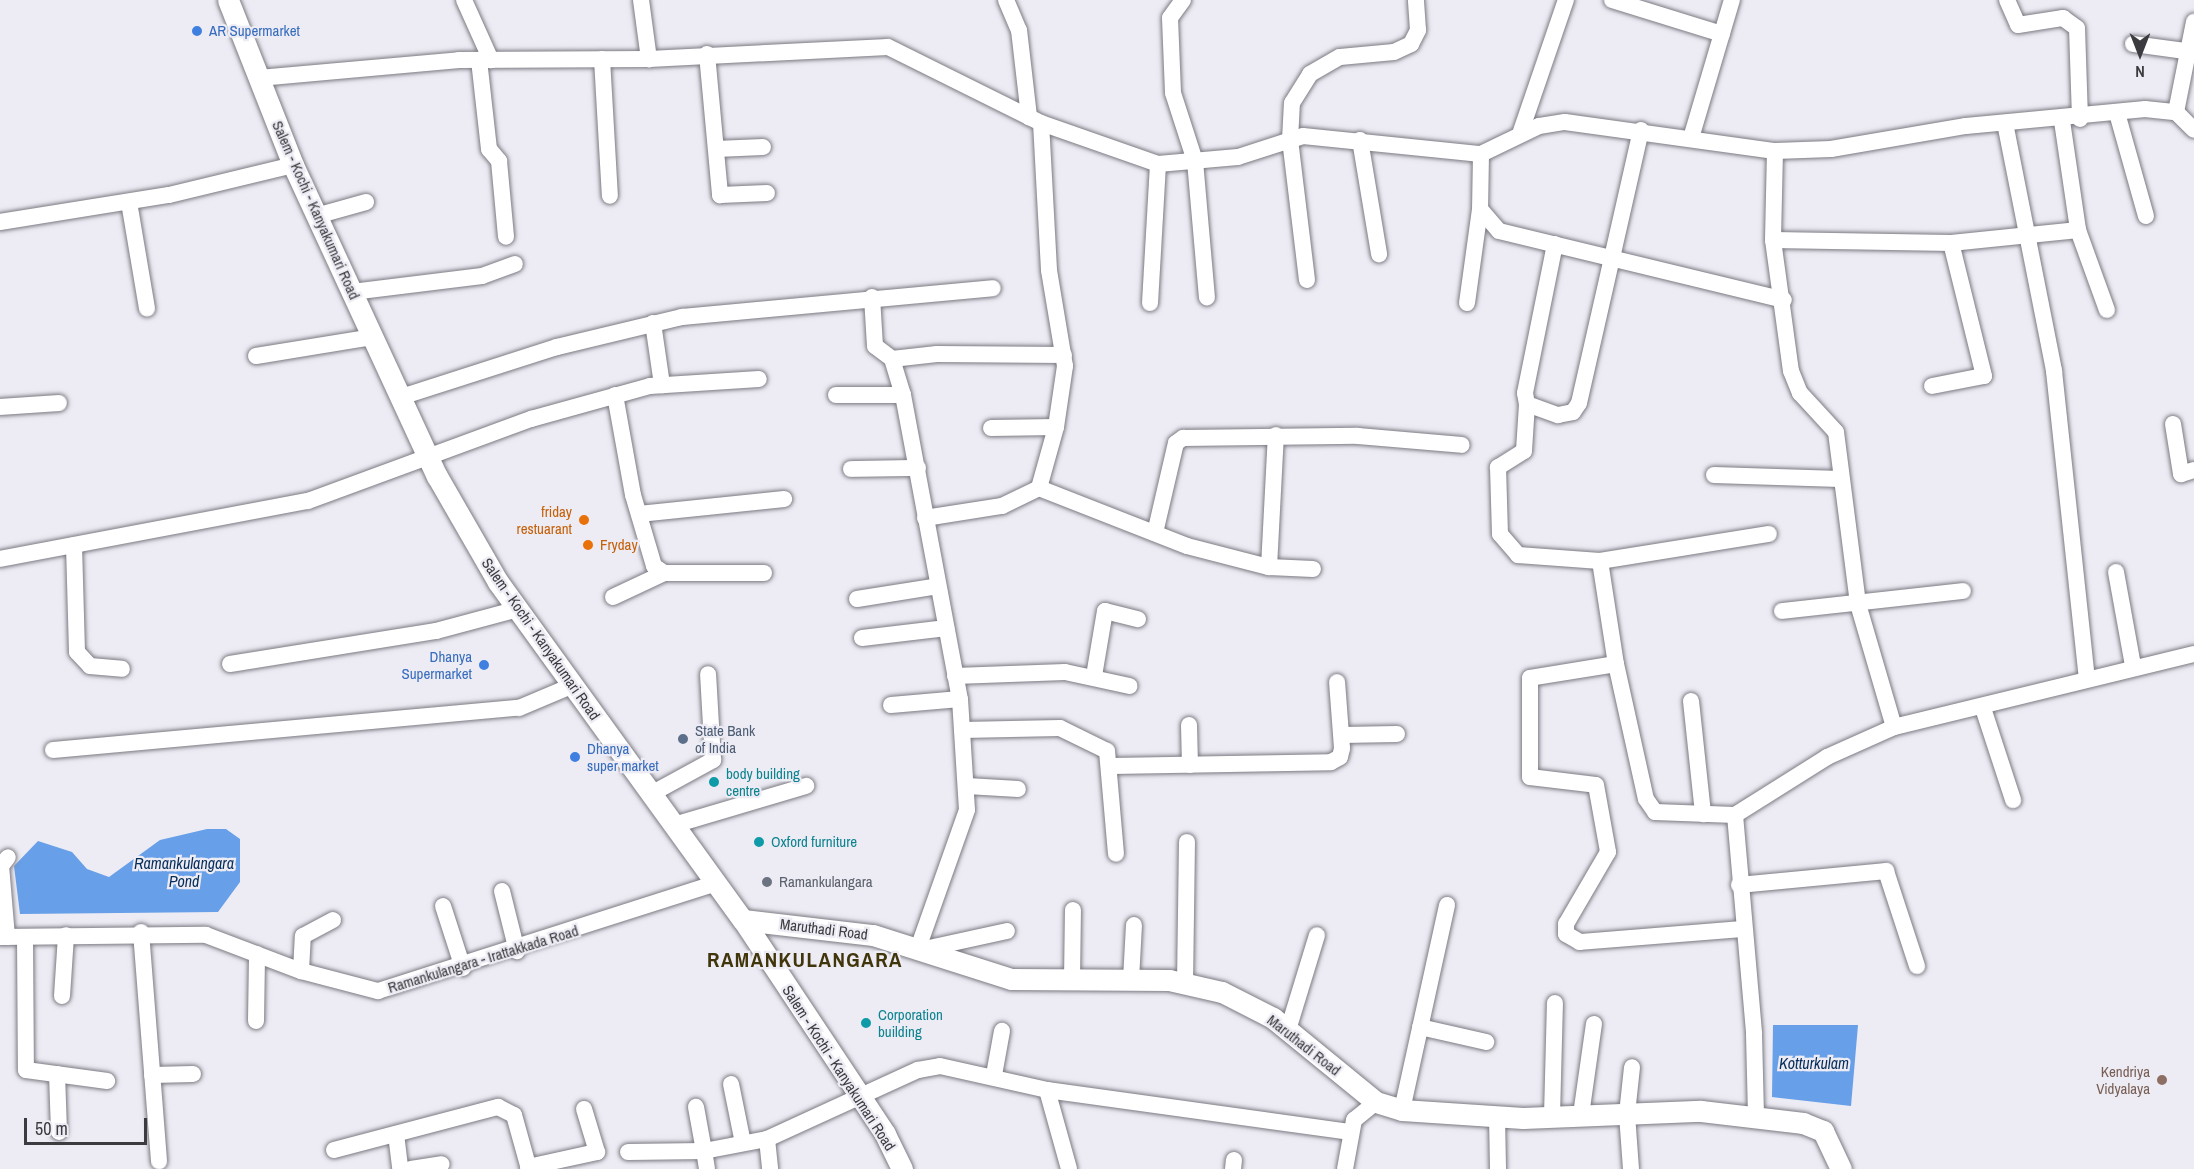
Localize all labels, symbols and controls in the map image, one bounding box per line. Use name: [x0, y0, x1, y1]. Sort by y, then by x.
place label: AR Supermarket: [209, 22, 300, 40]
marker: AR Supermarket: [190, 24, 204, 38]
north arrow: [2110, 24, 2170, 84]
text: N: [2135, 61, 2145, 83]
street label: Salem - Kochi - Kanyakumari Road: [268, 118, 364, 302]
place label: friday restuarant: [517, 502, 572, 537]
marker: friday restuarant: [577, 513, 591, 527]
place label: Fryday: [600, 536, 638, 554]
marker: Fryday: [581, 538, 595, 552]
street label: Salem - Kochi - Kanyakumari Road: [478, 555, 604, 723]
place label: Dhanya Supermarket: [402, 647, 472, 682]
marker: Dhanya Supermarket: [477, 658, 491, 672]
place label: State Bank of India: [695, 721, 755, 756]
marker: State Bank of India: [676, 732, 690, 746]
place label: Dhanya super market: [587, 739, 659, 774]
marker: Dhanya super market: [568, 750, 582, 764]
place label: body building centre: [726, 764, 800, 799]
marker: body building centre: [707, 775, 721, 789]
place label: Oxford furniture: [771, 833, 857, 851]
marker: Oxford furniture: [752, 835, 766, 849]
water label: Ramankulangara Pond: [134, 853, 234, 891]
place label: Ramankulangara: [779, 873, 873, 891]
marker: Ramankulangara: [760, 875, 774, 889]
street label: Maruthadi Road: [779, 915, 869, 943]
street label: Ramankulangara - Irattakkada Road: [386, 921, 580, 997]
district label: RAMANKULANGARA: [707, 947, 903, 973]
street label: Salem - Kochi - Kanyakumari Road: [779, 982, 899, 1154]
place label: Corporation building: [878, 1005, 943, 1040]
street label: Maruthadi Road: [1264, 1011, 1344, 1079]
marker: Corporation building: [859, 1016, 873, 1030]
water label: Kotturkulam: [1779, 1053, 1849, 1073]
place label: Kendriya Vidyalaya: [2096, 1062, 2150, 1097]
marker: Kendriya Vidyalaya: [2155, 1073, 2169, 1087]
scale bar: [27, 1106, 150, 1144]
text: 50 m: [35, 1116, 68, 1141]

